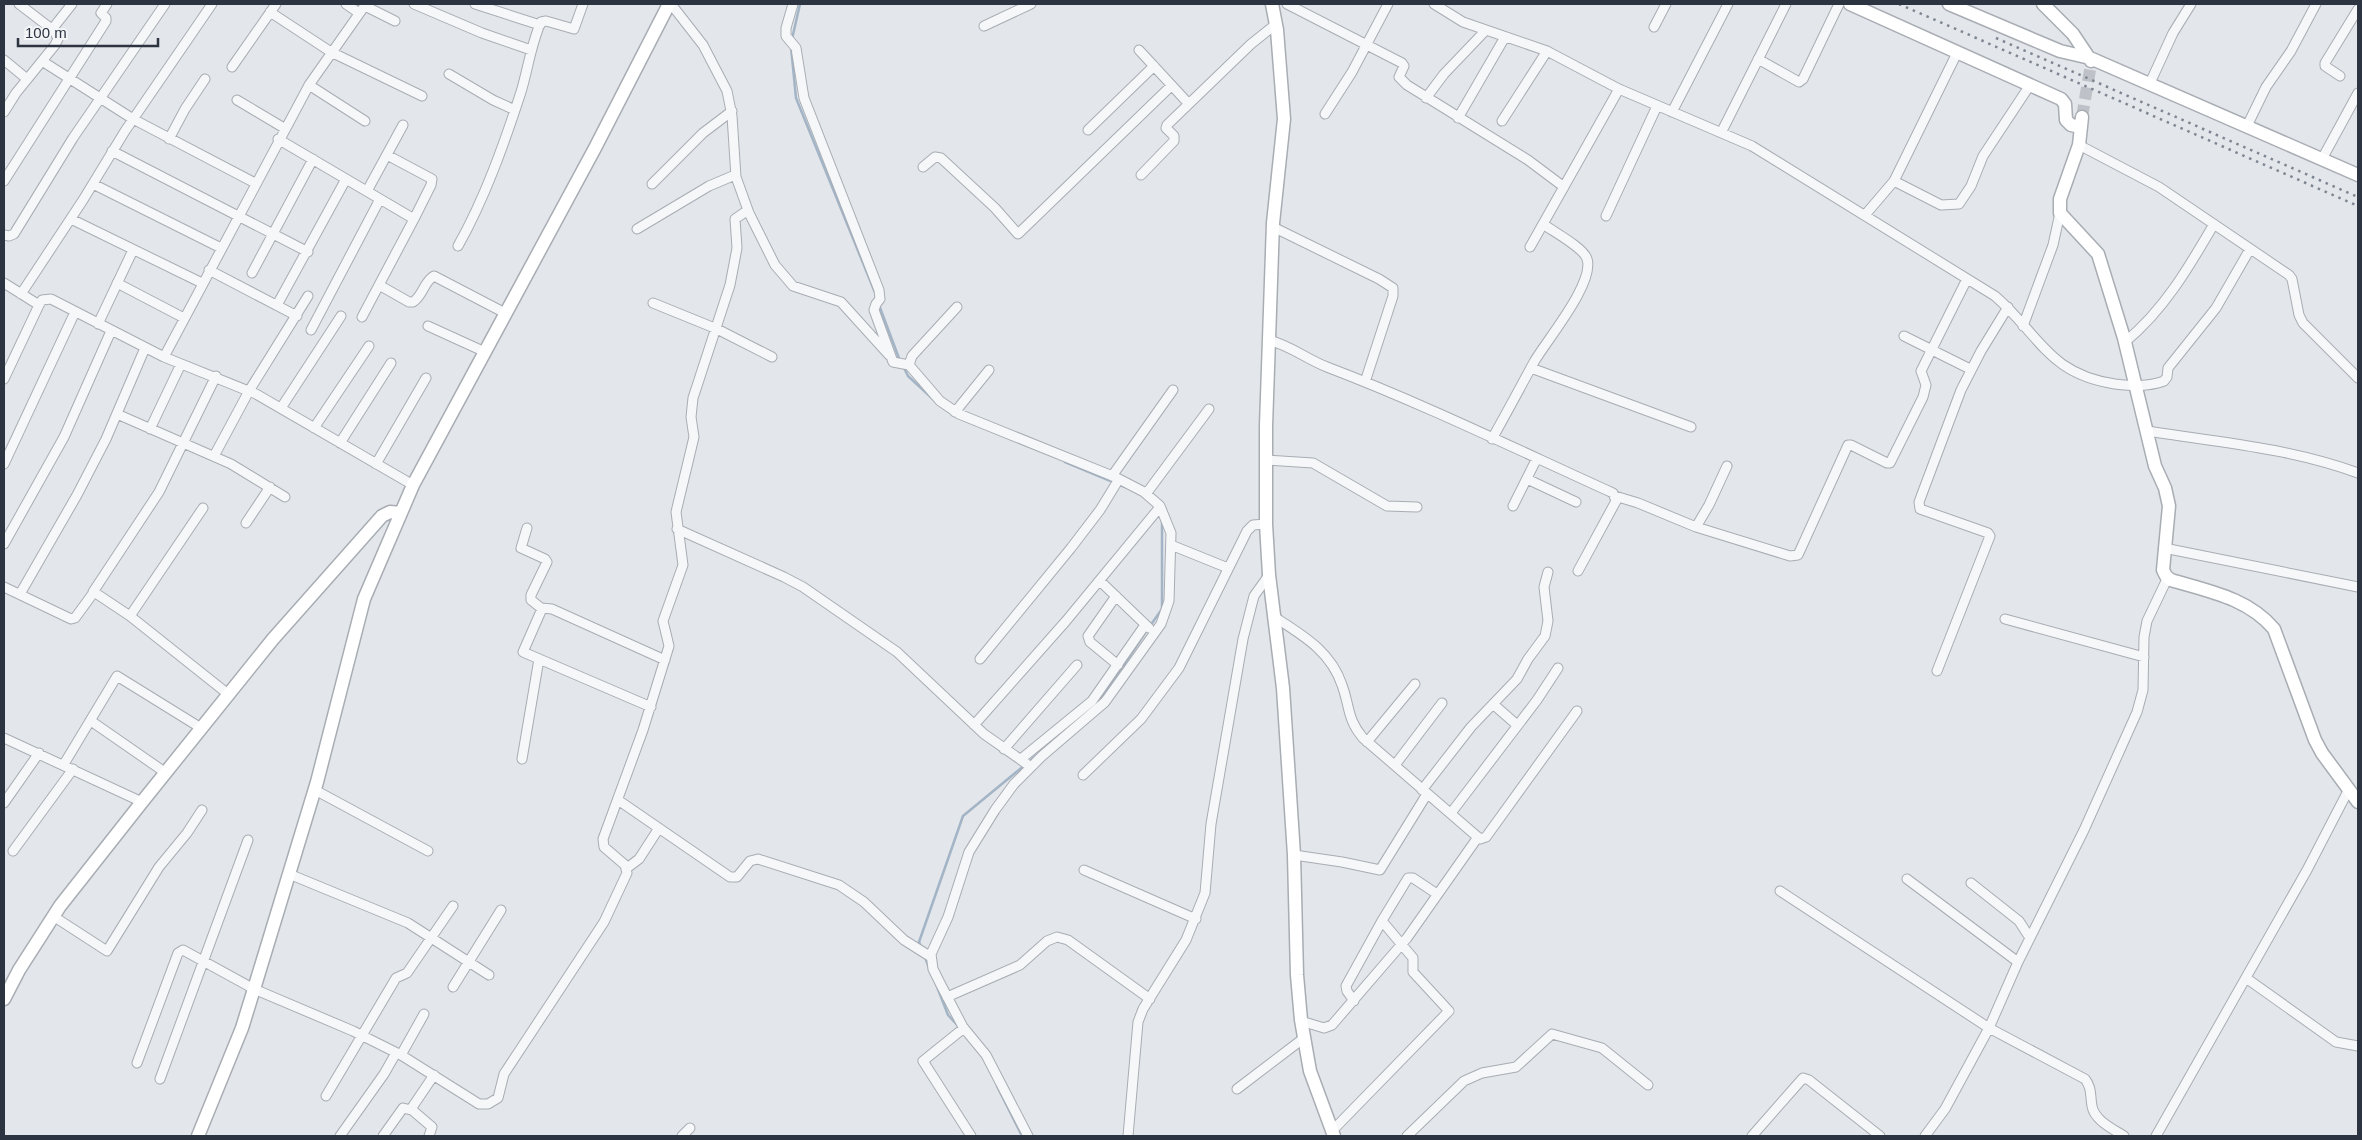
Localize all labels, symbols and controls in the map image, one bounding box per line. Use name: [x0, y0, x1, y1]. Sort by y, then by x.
scale bar: [18, 15, 158, 47]
text: 100 m: [25, 24, 67, 41]

